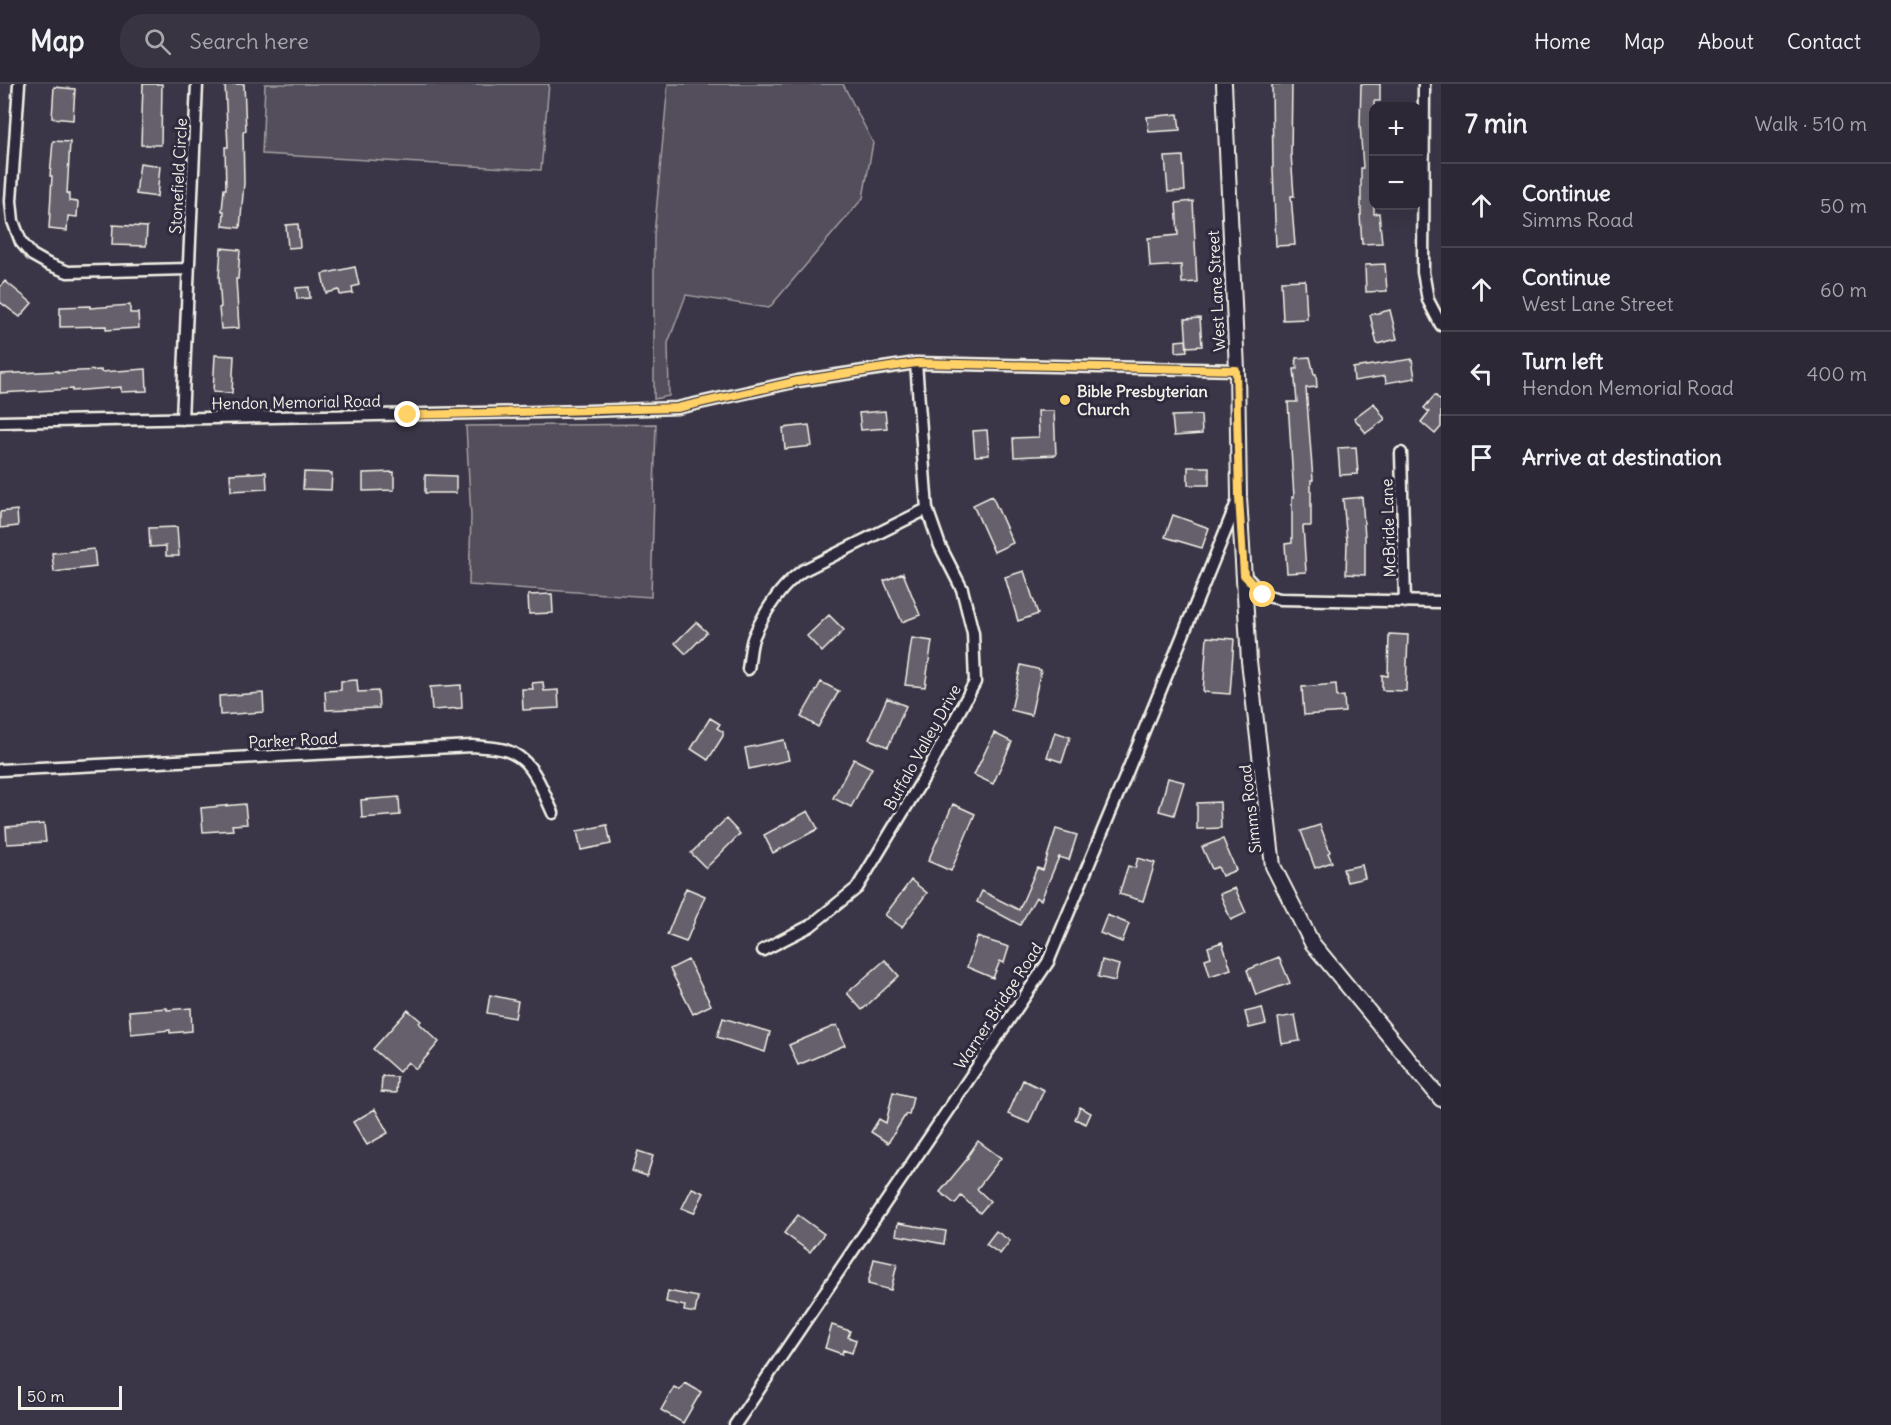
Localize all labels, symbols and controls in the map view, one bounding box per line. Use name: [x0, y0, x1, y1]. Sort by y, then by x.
search box: [120, 14, 540, 68]
text: Map: [30, 23, 84, 59]
icon: search: [141, 25, 174, 58]
text: Search here: [189, 27, 309, 55]
text: Home: [1534, 28, 1591, 55]
text: Map: [1624, 28, 1665, 55]
text: About: [1698, 28, 1754, 55]
text: Contact: [1787, 28, 1861, 55]
map controls: [1369, 102, 1423, 210]
button: +: [1369, 102, 1423, 156]
text: 7 min: [1465, 107, 1528, 140]
text: Walk · 510 m: [1755, 111, 1867, 136]
street label: Stonefield Circle: [165, 118, 191, 234]
button: −: [1369, 156, 1423, 210]
text: Continue: [1522, 179, 1611, 207]
icon: ahead: [1465, 189, 1498, 222]
text: 50 m: [1820, 193, 1867, 218]
text: Simms Road: [1522, 207, 1633, 232]
street label: West Lane Street: [1203, 229, 1229, 352]
text: Continue: [1522, 263, 1611, 291]
icon: ahead: [1465, 273, 1498, 306]
text: 60 m: [1820, 277, 1867, 302]
text: West Lane Street: [1522, 291, 1673, 316]
text: Turn left: [1522, 347, 1603, 375]
icon: left: [1465, 357, 1498, 390]
text: 400 m: [1807, 361, 1867, 386]
text: Hendon Memorial Road: [1522, 375, 1734, 400]
place label: Bible Presbyterian Church: [1077, 381, 1208, 419]
street label: Hendon Memorial Road: [211, 391, 381, 413]
marker: Bible Presbyterian Church: [1058, 393, 1072, 407]
route end: [394, 401, 420, 427]
icon: arrive: [1465, 441, 1498, 474]
text: Arrive at destination: [1522, 443, 1722, 471]
street label: McBride Lane: [1376, 478, 1400, 578]
route start: [1249, 581, 1275, 607]
street label: Buffalo Valley Drive: [879, 681, 965, 813]
street label: Parker Road: [248, 728, 338, 752]
street label: Simms Road: [1235, 764, 1265, 854]
street label: Warner Bridge Road: [950, 939, 1046, 1073]
scale bar: [18, 1383, 122, 1410]
text: 50 m: [27, 1386, 65, 1406]

